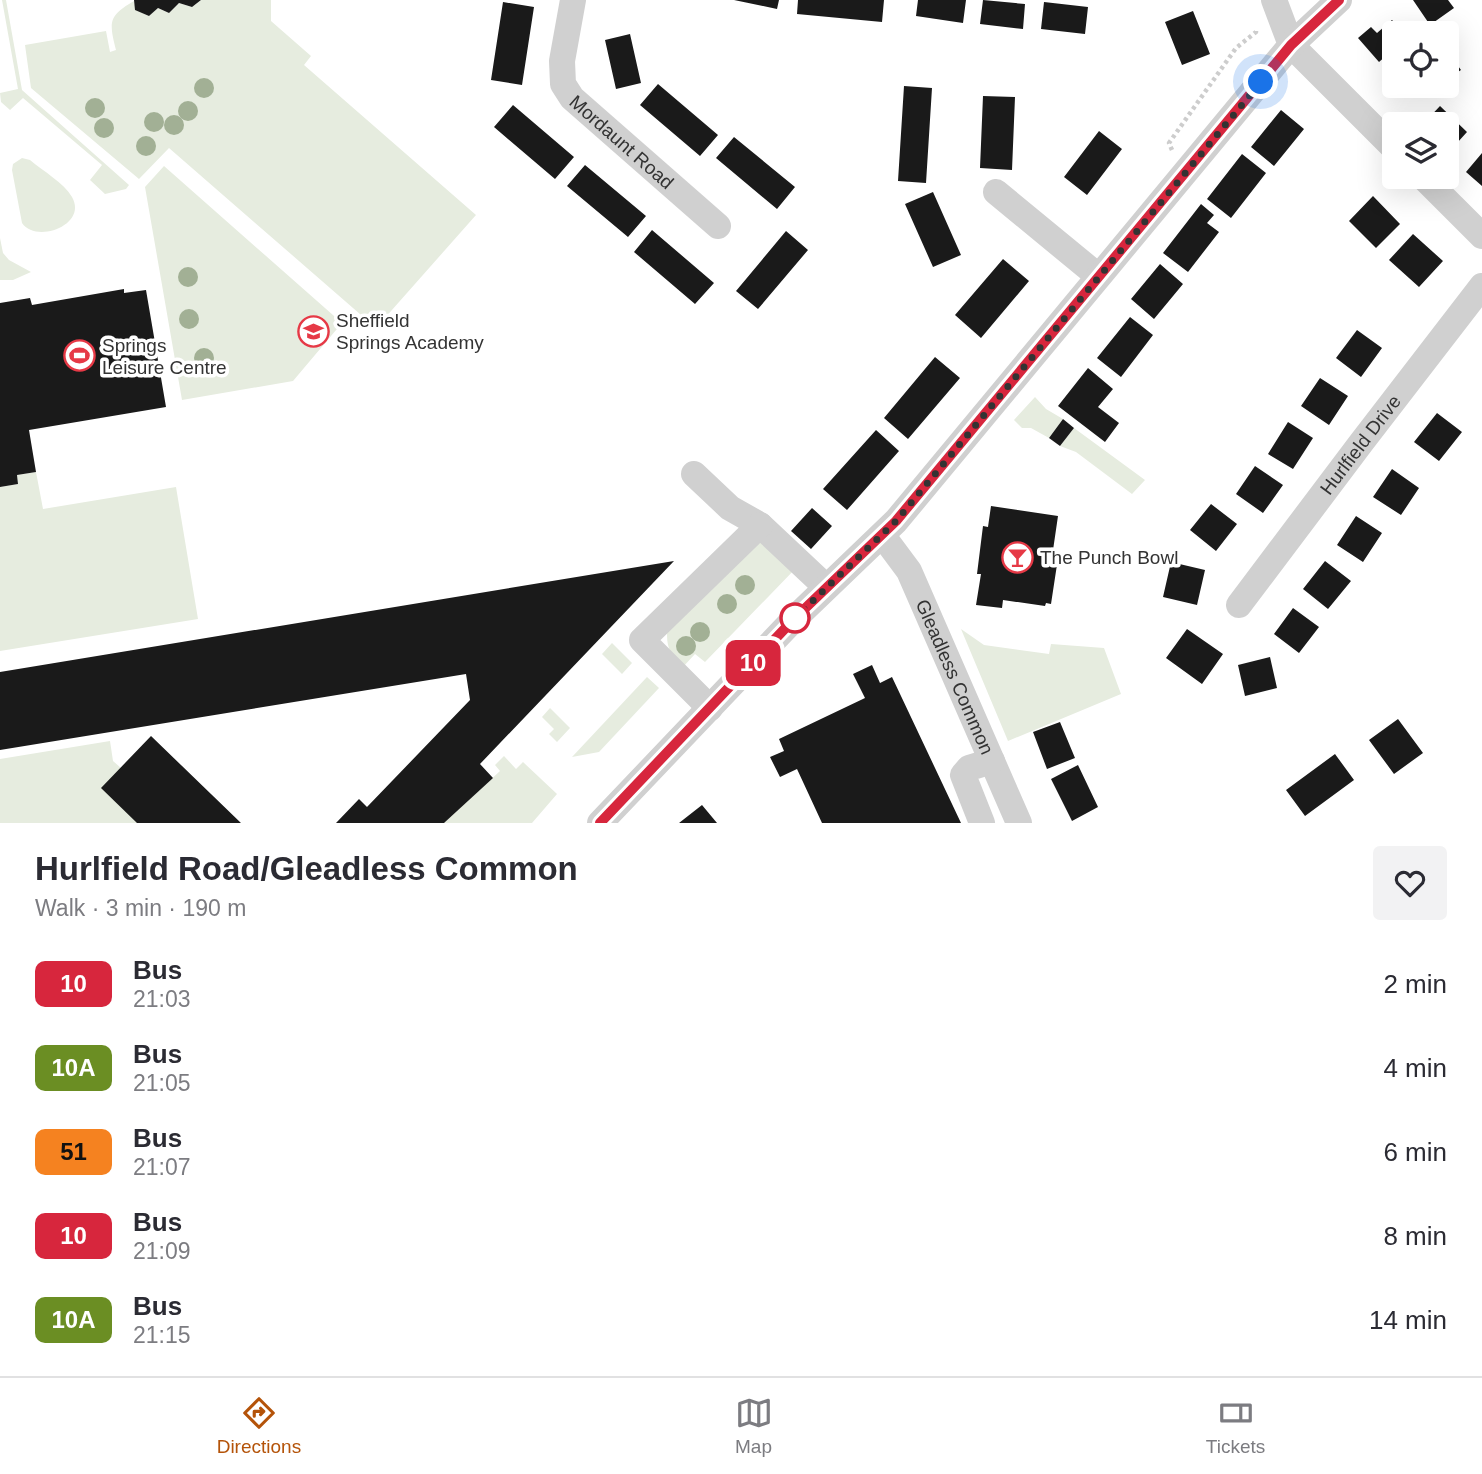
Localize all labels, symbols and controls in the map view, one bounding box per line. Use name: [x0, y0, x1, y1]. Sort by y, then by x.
map controls: [1382, 21, 1459, 189]
button: locate: [1382, 21, 1459, 98]
your location: [1243, 64, 1278, 99]
street label: Mordaunt Road: [566, 91, 678, 193]
button: layers: [1382, 112, 1459, 189]
place label: Sheffield Springs Academy: [336, 310, 484, 353]
school or university icon: Sheffield Springs Academy: [296, 314, 330, 348]
place label: Springs Leisure Centre: [102, 335, 227, 378]
sports icon: Springs Leisure Centre: [62, 339, 96, 373]
street label: Hurlfield Drive: [1316, 391, 1405, 498]
bar icon: The Punch Bowl: [1000, 540, 1034, 574]
place label: The Punch Bowl: [1040, 547, 1178, 568]
street label: Gleadless Common: [912, 596, 998, 757]
unlabelled marker: [780, 603, 810, 633]
line badge: 10: [722, 640, 784, 686]
text: 10: [740, 649, 766, 676]
button: heart: [1373, 846, 1447, 920]
text: Hurlfield Road/Gleadless Common: [35, 850, 578, 887]
text: Walk · 3 min · 190 m: [35, 895, 246, 921]
text: Bus: [133, 955, 182, 985]
text: 2 min: [1383, 969, 1447, 999]
text: 10: [60, 970, 87, 997]
text: 21:03: [133, 986, 191, 1012]
text: Bus: [133, 1039, 182, 1069]
text: 4 min: [1383, 1053, 1447, 1083]
text: 10A: [51, 1054, 96, 1081]
text: 21:05: [133, 1070, 191, 1096]
text: Bus: [133, 1123, 182, 1153]
text: 6 min: [1383, 1137, 1447, 1167]
text: 51: [60, 1138, 87, 1165]
text: 21:07: [133, 1154, 191, 1180]
text: Bus: [133, 1207, 182, 1237]
text: 8 min: [1383, 1221, 1447, 1251]
text: 10: [60, 1222, 87, 1249]
text: 21:09: [133, 1238, 191, 1264]
text: Bus: [133, 1291, 182, 1321]
text: 14 min: [1369, 1305, 1447, 1335]
text: 10A: [51, 1306, 96, 1333]
text: 21:15: [133, 1322, 191, 1348]
tab: Directions: [217, 1394, 301, 1458]
tab: Map: [735, 1394, 773, 1458]
tab: Tickets: [1206, 1394, 1265, 1458]

